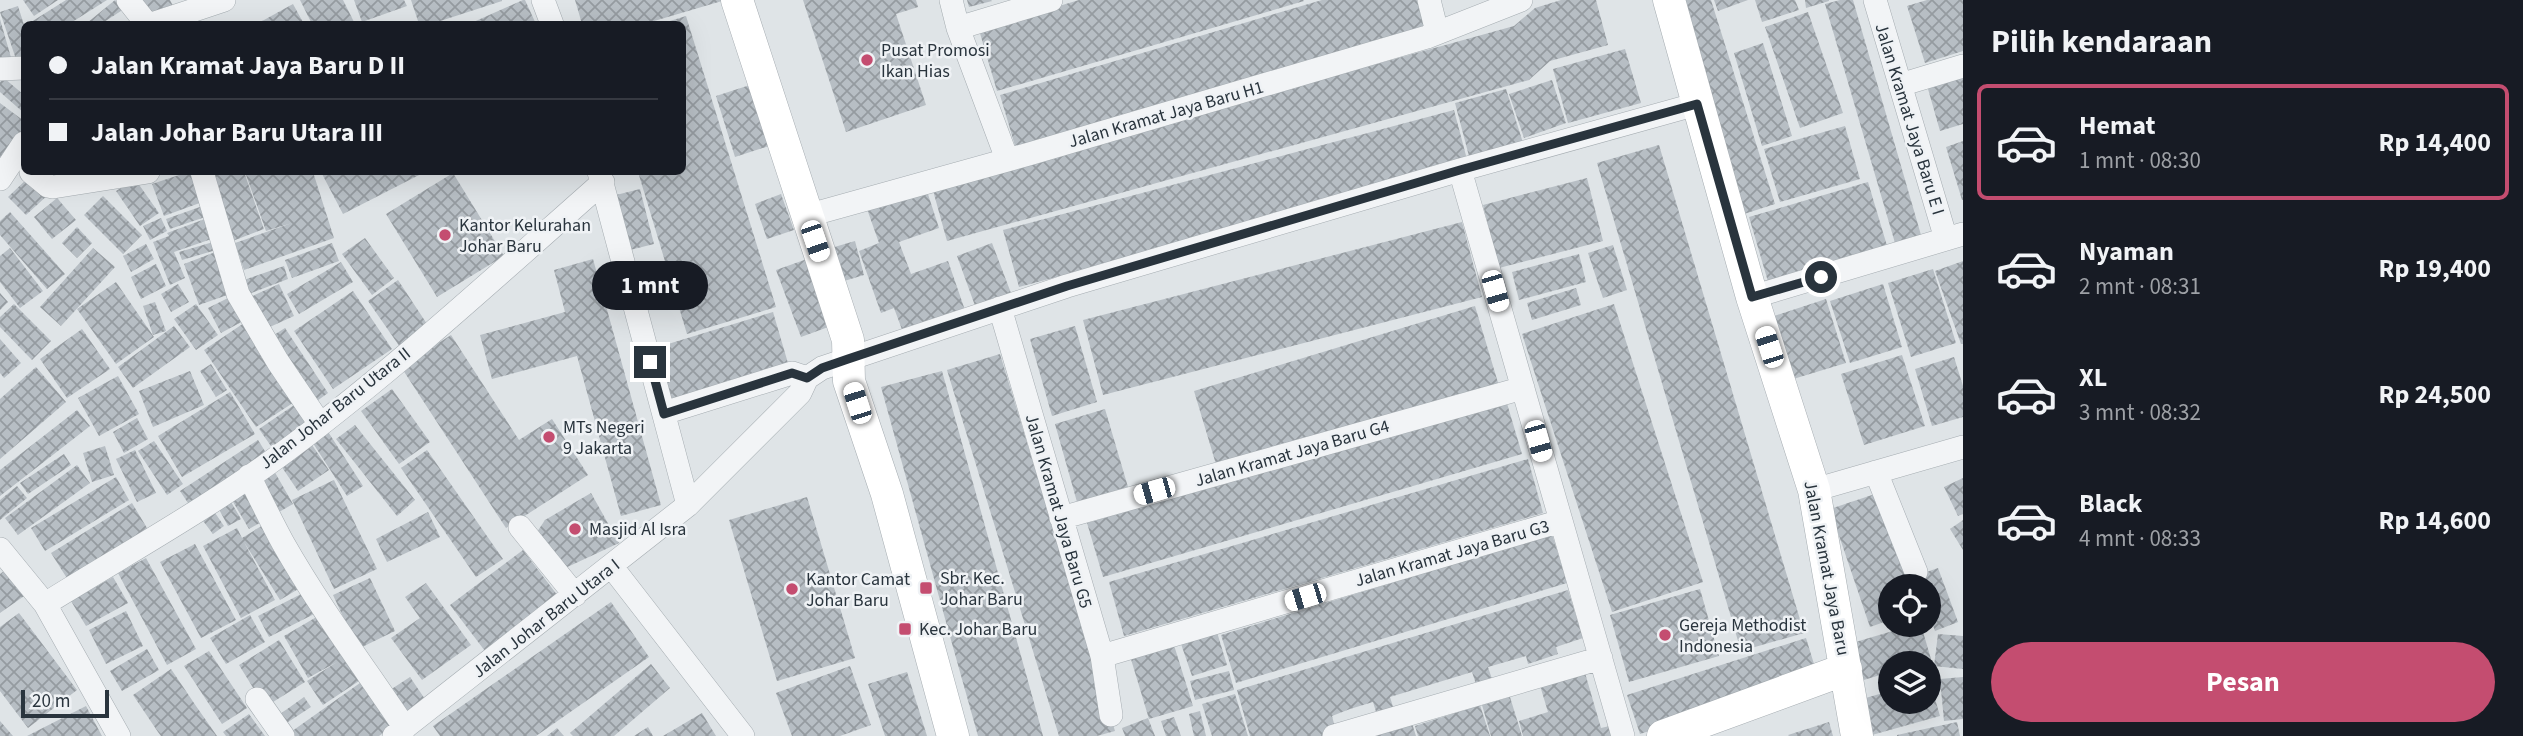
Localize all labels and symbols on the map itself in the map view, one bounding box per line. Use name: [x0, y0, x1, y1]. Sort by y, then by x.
street label: Jalan Kramat Jaya Baru E I: [1868, 20, 1951, 218]
place label: Pusat Promosi Ikan Hias: [881, 38, 990, 84]
marker: Pusat Promosi Ikan Hias: [859, 52, 875, 68]
street label: Jalan Kramat Jaya Baru H1: [1066, 75, 1267, 154]
place label: Kantor Kelurahan Johar Baru: [459, 213, 591, 259]
car: [799, 218, 832, 264]
marker: Kantor Kelurahan Johar Baru: [437, 227, 453, 243]
callout: 1 mnt: [592, 260, 708, 310]
route start: [1805, 261, 1837, 293]
car: [1480, 268, 1511, 314]
car: [1753, 324, 1786, 370]
street label: Jalan Johar Baru Utara II: [255, 341, 416, 475]
route end: [634, 346, 666, 378]
car: [841, 380, 874, 426]
street label: Jalan Kramat Jaya Baru G5: [1019, 411, 1098, 611]
street label: Jalan Kramat Jaya Baru G4: [1192, 414, 1392, 493]
place label: MTs Negeri 9 Jakarta: [563, 415, 645, 461]
car: [1523, 418, 1554, 464]
marker: MTs Negeri 9 Jakarta: [541, 429, 557, 445]
car: [1131, 475, 1178, 507]
street label: Jalan Kramat Jaya Baru: [1797, 479, 1856, 658]
street label: Jalan Kramat Jaya Baru G3: [1352, 514, 1552, 593]
place label: Masjid Al Isra: [589, 517, 686, 542]
marker: Masjid Al Isra: [567, 521, 583, 537]
street label: Jalan Johar Baru Utara I: [467, 553, 625, 684]
place label: Sbr. Kec. Johar Baru: [940, 566, 1023, 612]
place label: Kantor Camat Johar Baru: [806, 567, 910, 613]
marker: Sbr. Kec. Johar Baru: [918, 580, 934, 596]
marker: Kantor Camat Johar Baru: [784, 581, 800, 597]
car: [1282, 581, 1329, 613]
place label: Gereja Methodist Indonesia: [1679, 613, 1806, 659]
place label: Kec. Johar Baru: [919, 617, 1037, 642]
marker: Kec. Johar Baru: [897, 621, 913, 637]
marker: Gereja Methodist Indonesia: [1657, 627, 1673, 643]
scale bar: [21, 687, 108, 719]

